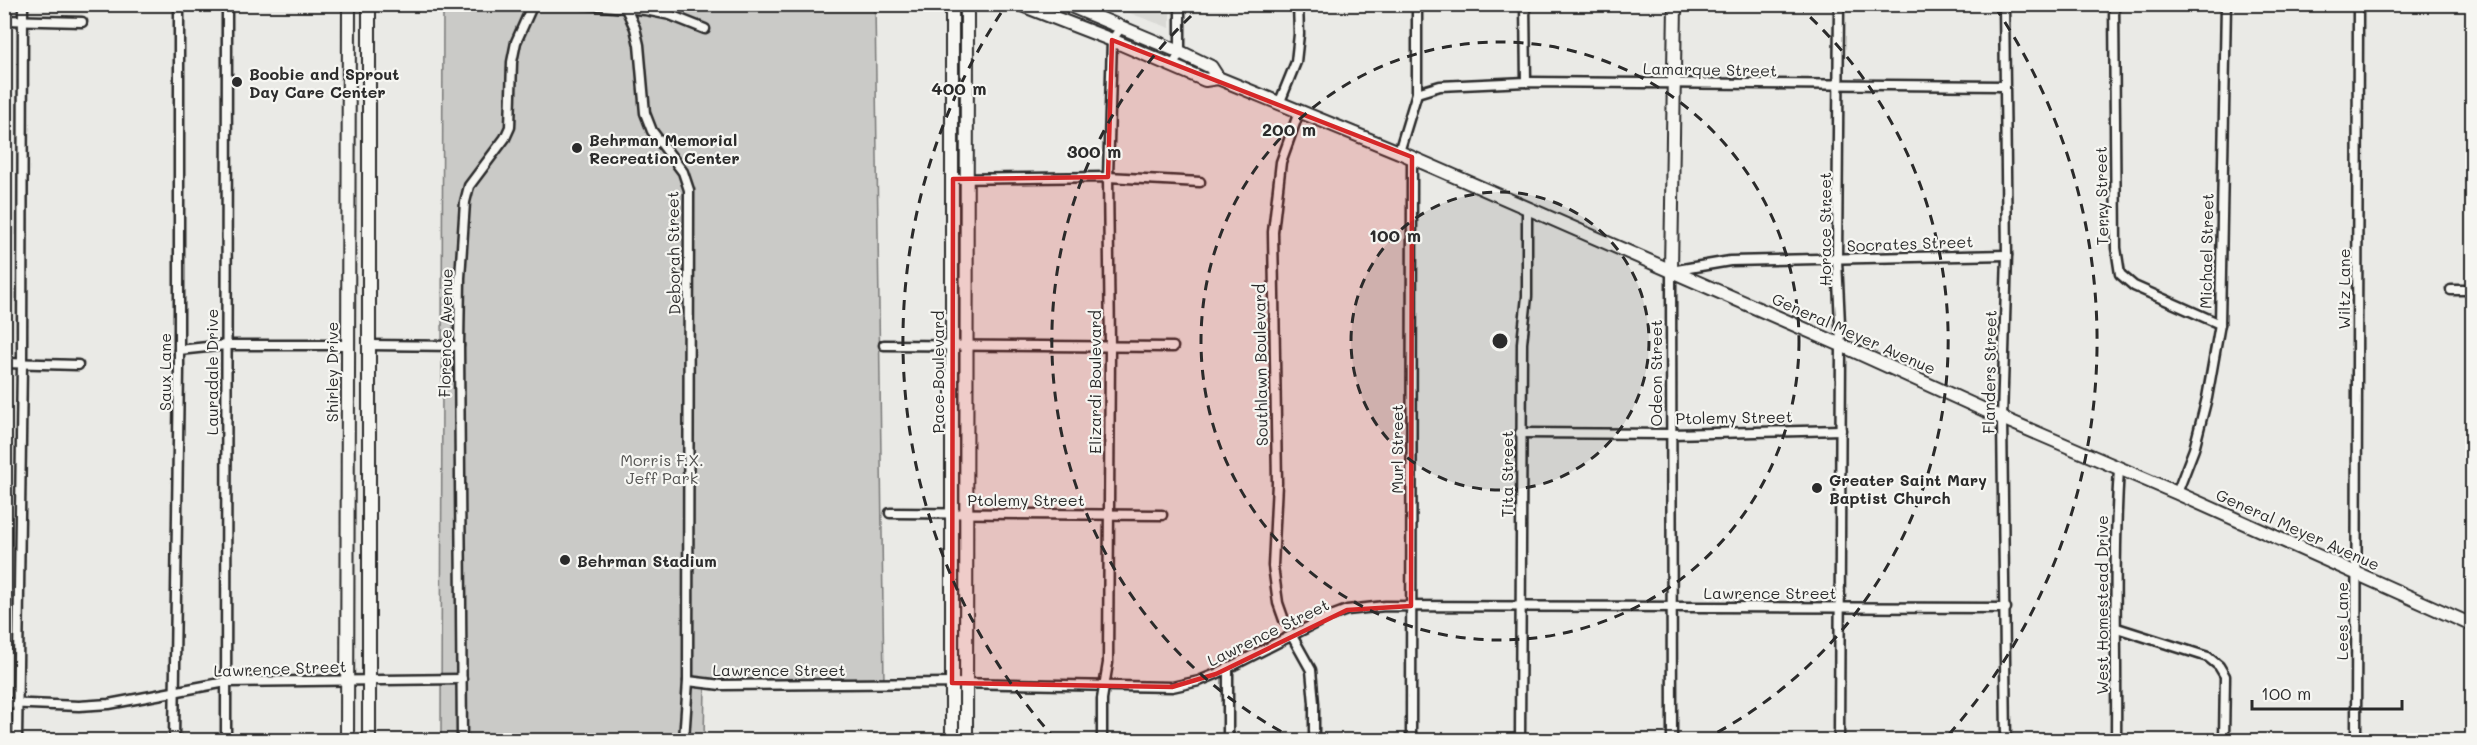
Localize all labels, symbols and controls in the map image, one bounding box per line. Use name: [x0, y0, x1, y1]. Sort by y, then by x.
street label: Lamarque Street: [1643, 57, 1777, 81]
place label: Boobie and Sprout Day Care Center: [249, 63, 399, 102]
marker: Boobie and Sprout Day Care Center: [230, 75, 244, 89]
text: 400 m: [931, 76, 987, 100]
text: 200 m: [1262, 117, 1316, 141]
place label: Behrman Memorial Recreation Center: [589, 129, 740, 168]
text: 300 m: [1067, 139, 1121, 163]
marker: Behrman Memorial Recreation Center: [570, 141, 584, 155]
street label: Terry Street: [2090, 146, 2112, 246]
street label: Horace Street: [1814, 172, 1835, 286]
street label: Deborah Street: [661, 191, 685, 315]
street label: Michael Street: [2194, 193, 2218, 309]
text: 100 m: [1369, 223, 1421, 247]
street label: Socrates Street: [1846, 230, 1974, 256]
street label: Wiltz Lane: [2333, 248, 2354, 330]
street label: Florence Avenue: [433, 268, 457, 398]
street label: Southlawn Boulevard: [1248, 284, 1272, 446]
street label: General Meyer Avenue: [1769, 287, 1939, 379]
street label: Lauradale Drive: [201, 309, 222, 435]
street label: Elizardi Boulevard: [1084, 310, 1105, 454]
street label: Flanders Street: [1977, 310, 2001, 434]
street label: Pace Boulevard: [927, 311, 948, 433]
street label: Odeon Street: [1645, 319, 1666, 427]
street label: Shirley Drive: [321, 322, 342, 422]
centre of rings: [1490, 331, 1510, 351]
street label: Saux Lane: [154, 333, 175, 411]
street label: Murl Street: [1386, 404, 1407, 494]
street label: Ptolemy Street: [1675, 405, 1793, 429]
street label: Tita Street: [1496, 431, 1517, 517]
park label: Morris F.X. Jeff Park: [620, 449, 704, 488]
place label: Greater Saint Mary Baptist Church: [1829, 469, 1987, 508]
marker: Greater Saint Mary Baptist Church: [1810, 481, 1824, 495]
street label: General Meyer Avenue: [2213, 483, 2383, 575]
street label: Ptolemy Street: [967, 489, 1085, 510]
street label: West Homestead Drive: [2091, 515, 2112, 695]
place label: Behrman Stadium: [577, 550, 717, 571]
marker: Behrman Stadium: [558, 553, 572, 567]
street label: Lawrence Street: [1704, 582, 1836, 603]
street label: Lees Lane: [2331, 582, 2352, 660]
street label: Lawrence Street: [1204, 593, 1332, 671]
street label: Lawrence Street: [213, 655, 347, 681]
street label: Lawrence Street: [713, 659, 845, 680]
scale bar: [2252, 673, 2402, 711]
text: 100 m: [2261, 681, 2311, 705]

